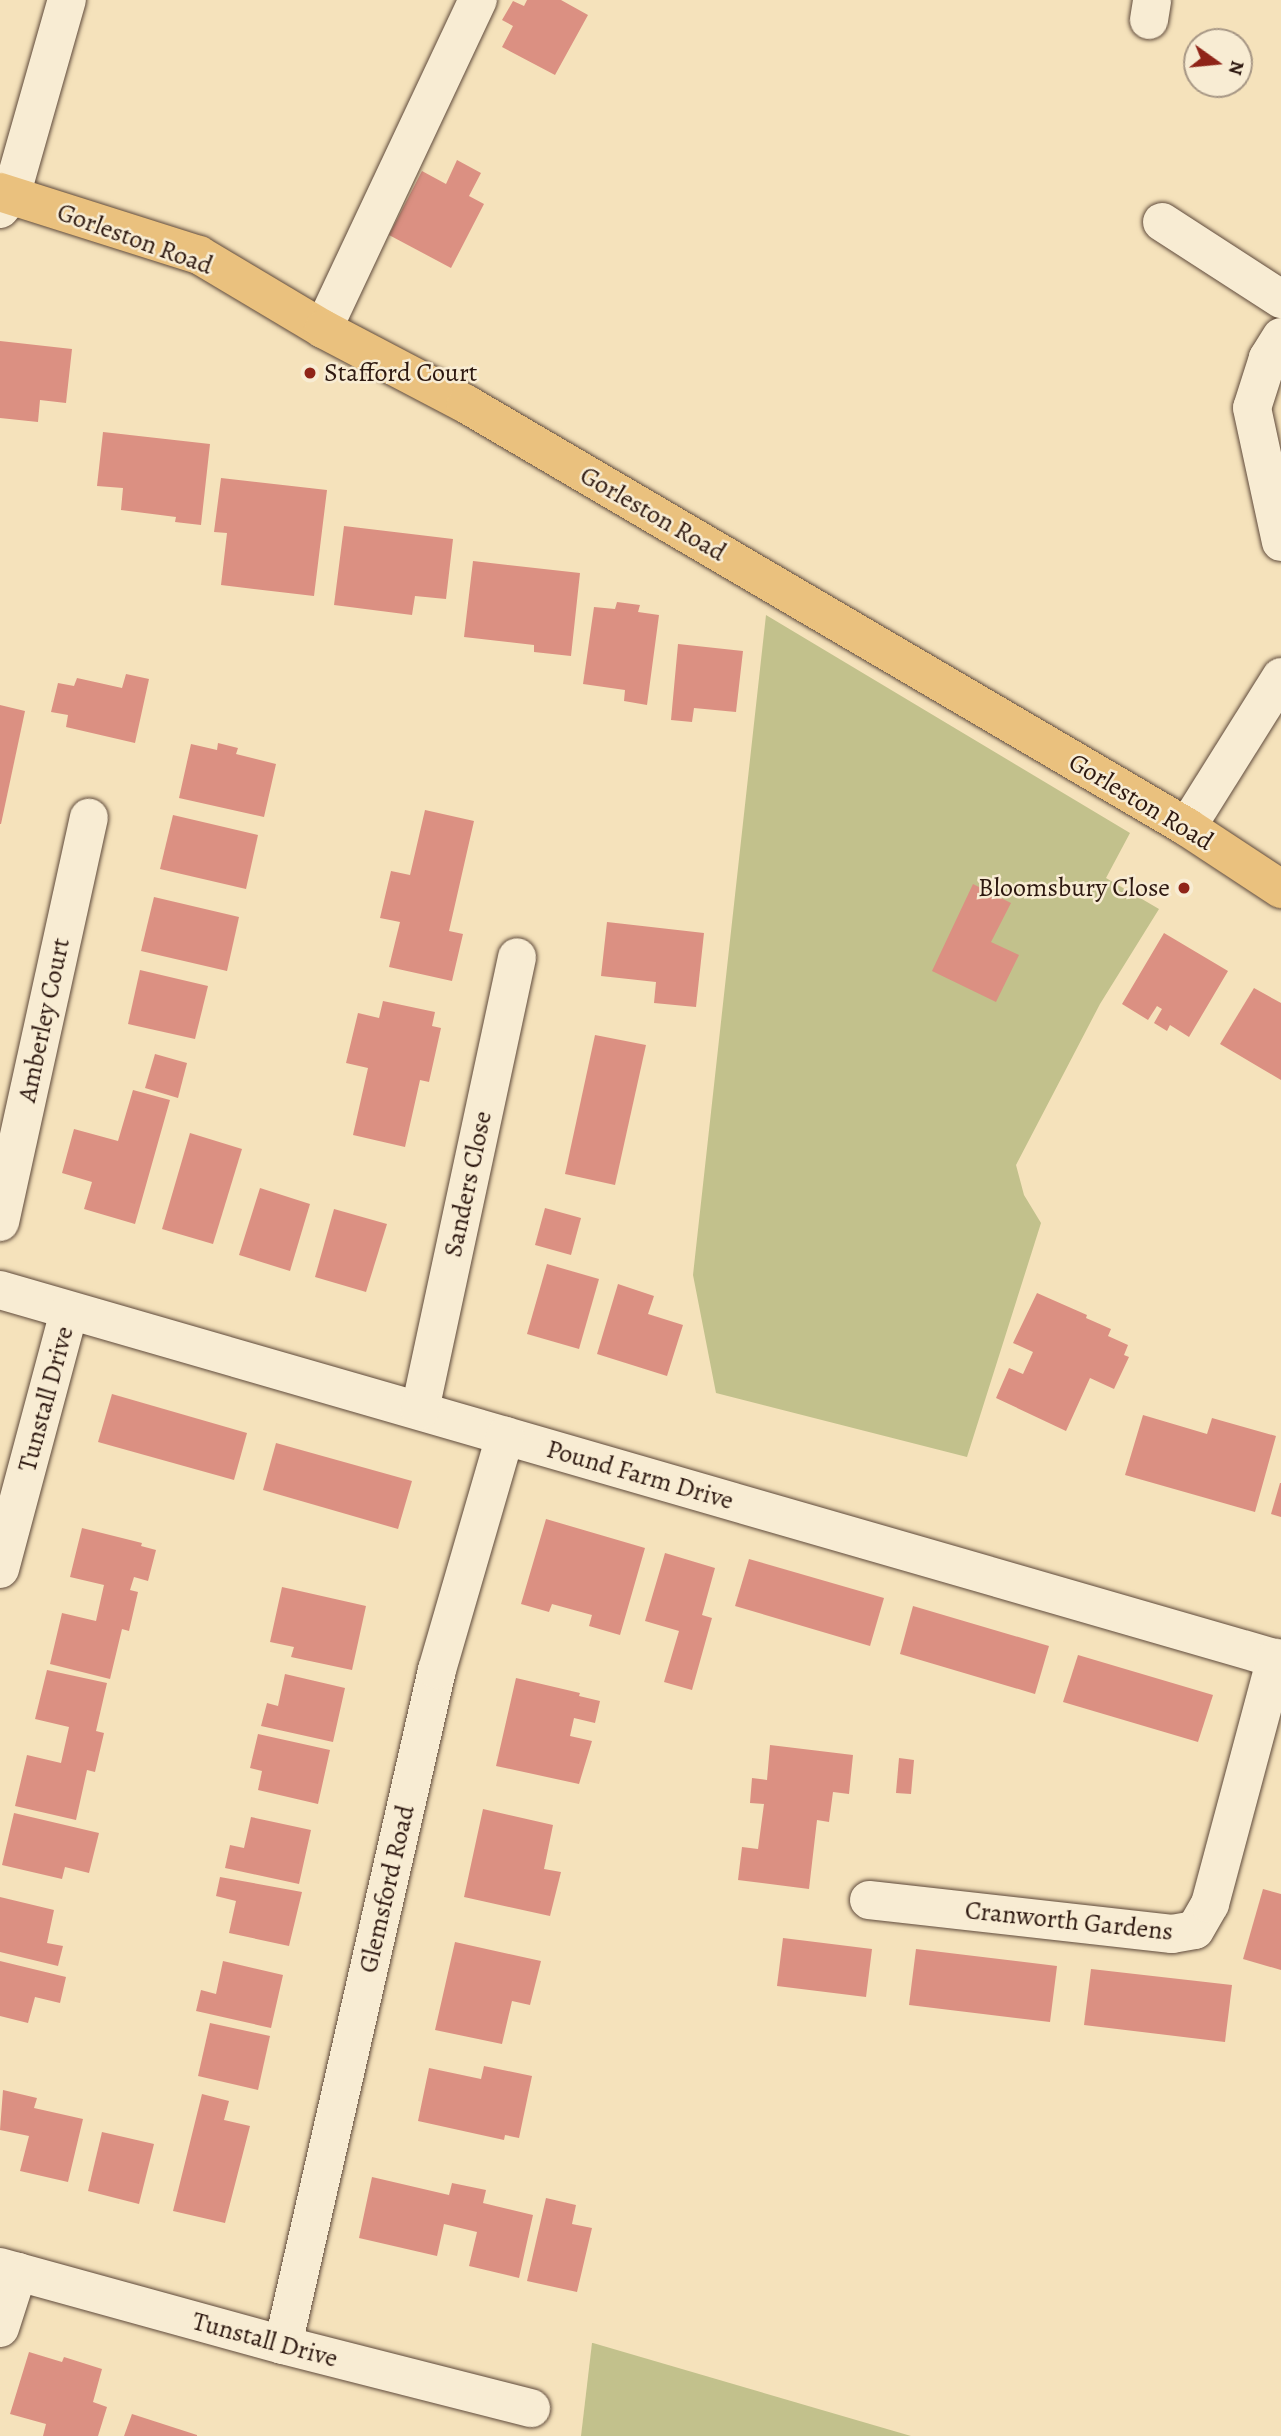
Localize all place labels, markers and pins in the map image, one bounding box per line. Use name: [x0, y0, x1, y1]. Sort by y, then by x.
place label: Stafford Court: [324, 357, 477, 389]
marker: Stafford Court: [302, 365, 318, 381]
place label: Bloomsbury Close: [978, 872, 1170, 904]
marker: Bloomsbury Close: [1176, 880, 1192, 896]

